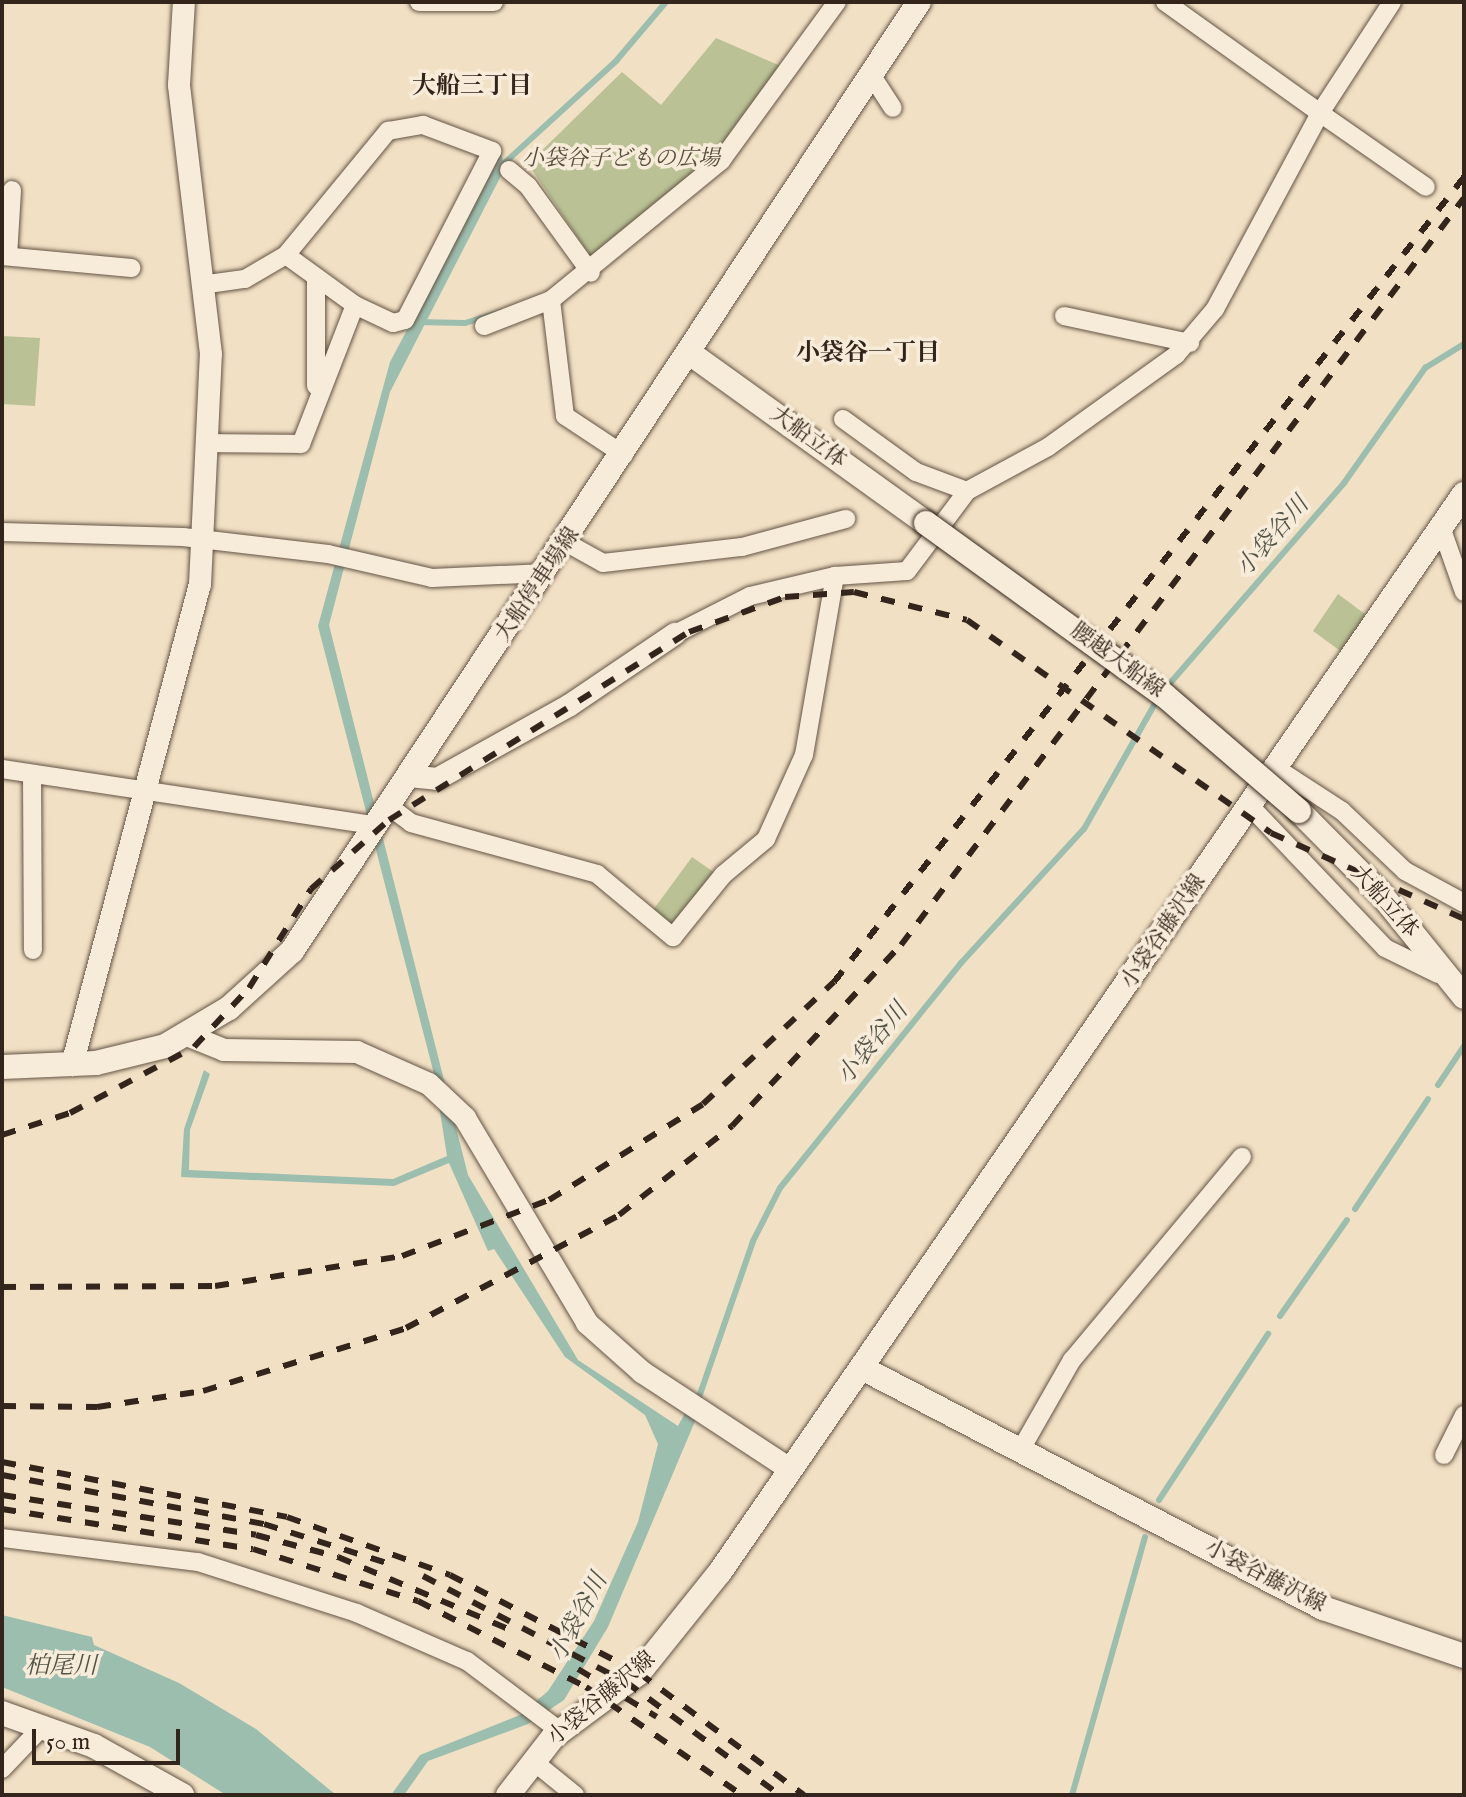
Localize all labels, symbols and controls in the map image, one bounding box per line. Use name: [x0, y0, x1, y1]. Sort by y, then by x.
district label: 大船三丁目: [412, 73, 532, 101]
park label: 小袋谷子どもの広場: [522, 147, 720, 173]
district label: 小袋谷一丁目: [796, 340, 940, 368]
street label: 大船立体: [765, 401, 851, 475]
water label: 小袋谷川: [1231, 491, 1315, 583]
street label: 大船停車場線: [490, 523, 586, 647]
street label: 腰越大船線: [1065, 618, 1169, 704]
street label: 大船立体: [1345, 860, 1423, 944]
street label: 小袋谷藤沢線: [1116, 870, 1212, 994]
water label: 小袋谷川: [832, 998, 914, 1090]
street label: 小袋谷藤沢線: [1200, 1535, 1330, 1619]
water label: 小袋谷川: [544, 1569, 614, 1667]
street label: 小袋谷藤沢線: [543, 1646, 661, 1752]
water label: 柏尾川: [25, 1653, 97, 1681]
scale bar: [36, 1713, 184, 1763]
text: 50 m: [46, 1727, 90, 1758]

